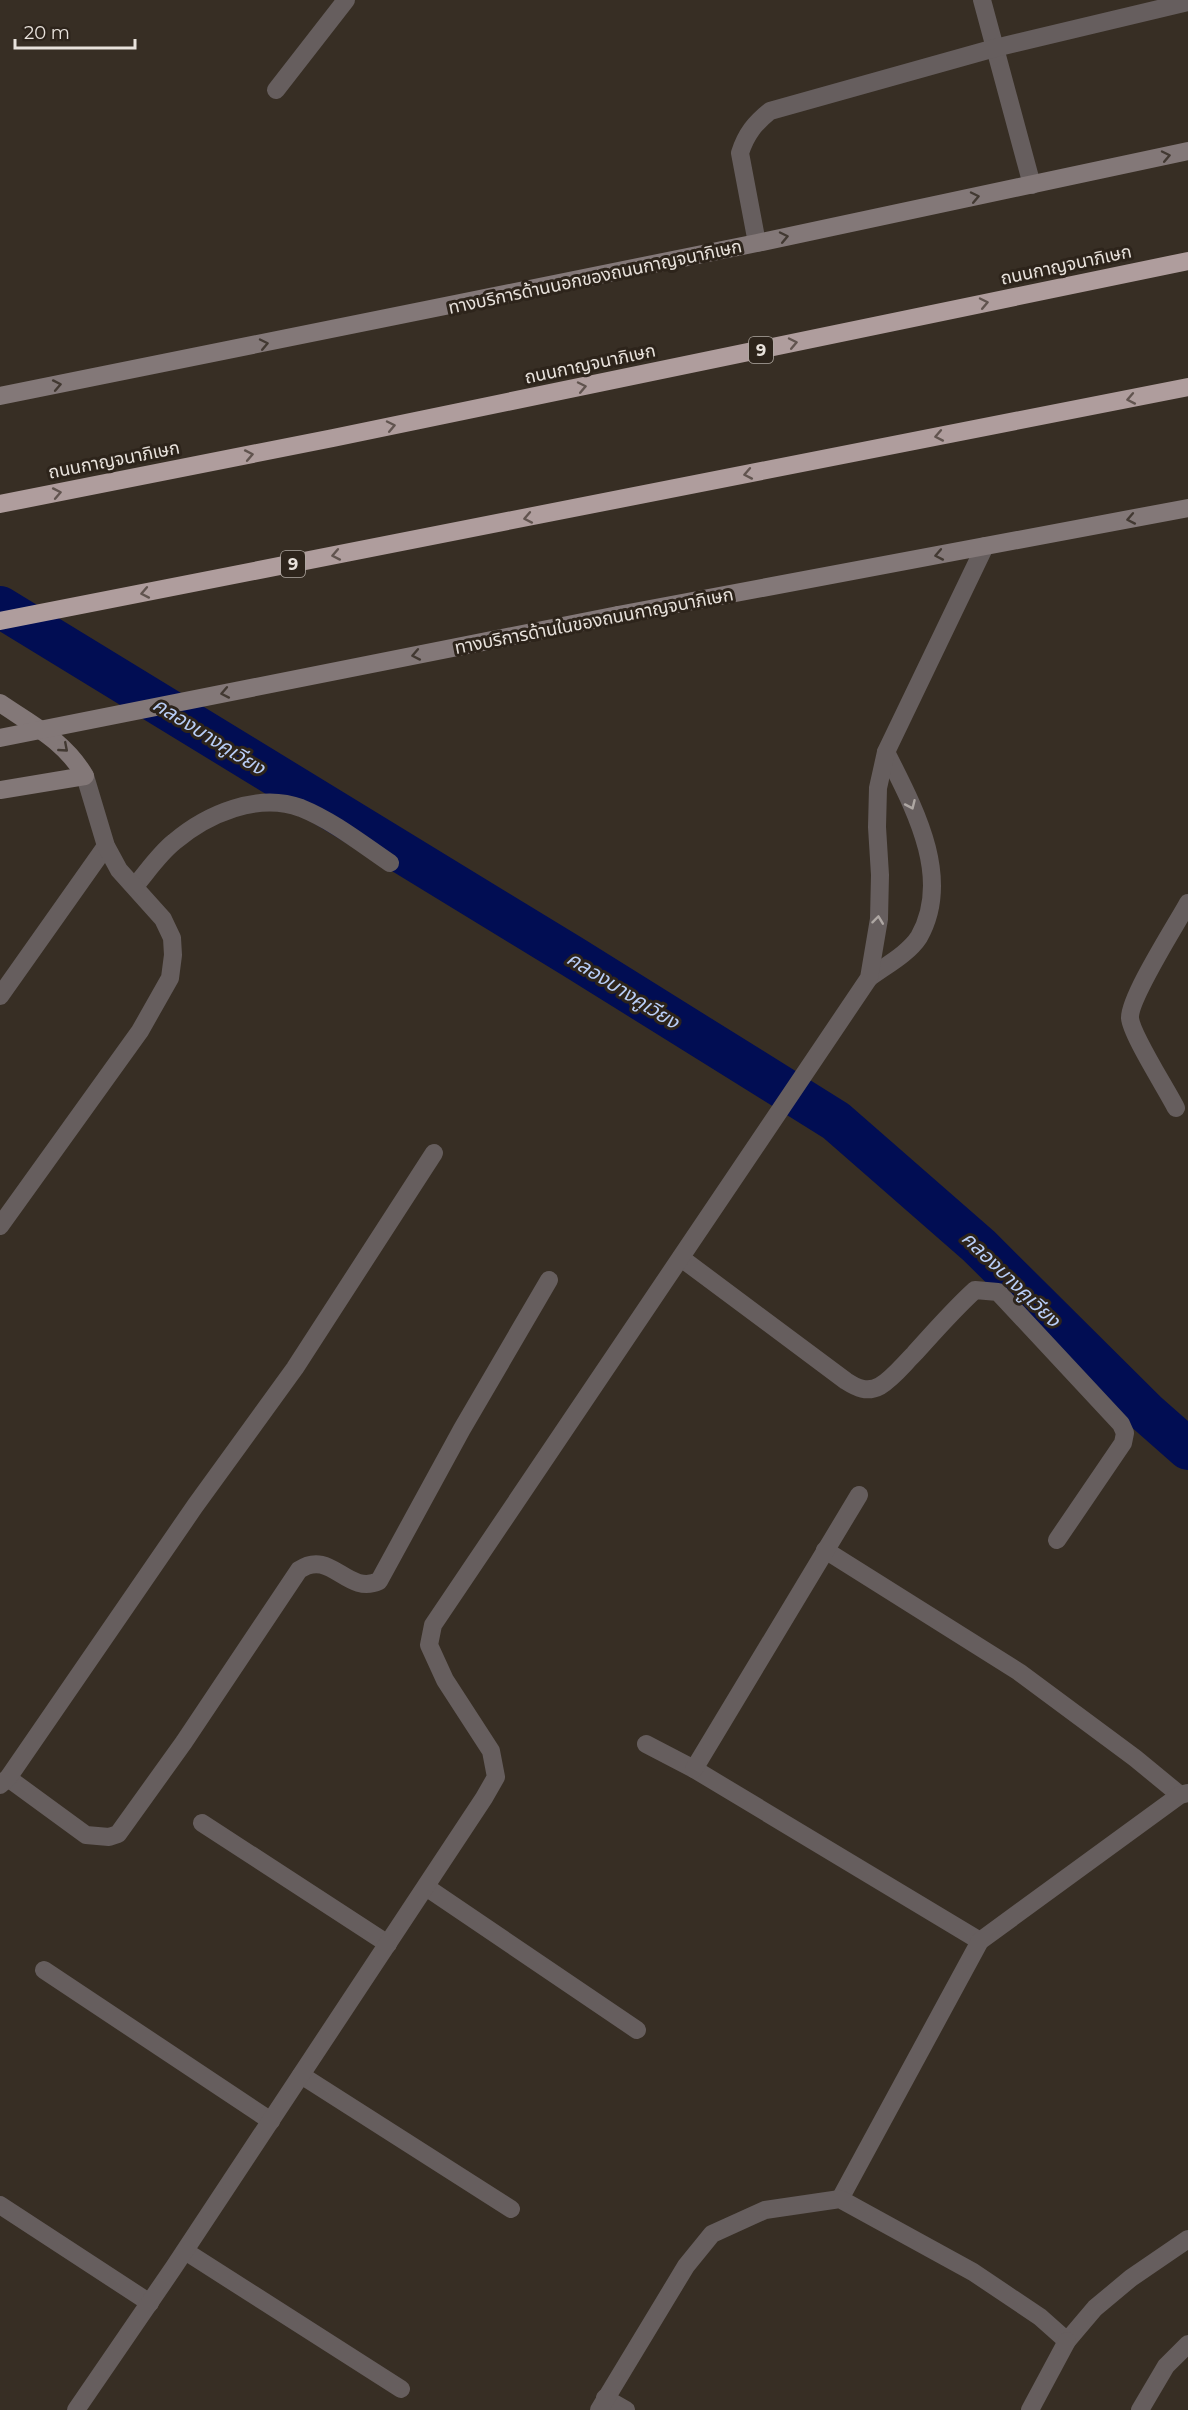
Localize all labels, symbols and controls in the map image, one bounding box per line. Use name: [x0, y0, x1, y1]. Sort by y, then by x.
scale bar: [15, 12, 135, 50]
text: 20 m: [24, 22, 70, 44]
one-way arrow: [1160, 150, 1170, 163]
one-way arrow: [970, 191, 980, 204]
one-way arrow: [779, 232, 789, 245]
street label: ทางบริการด้านนอกของถนนกาญจนาภิเษก: [446, 235, 744, 319]
street label: ถนนกาญจนาภิเษก: [998, 240, 1134, 290]
one-way arrow: [979, 297, 989, 310]
road number: 9: [749, 337, 773, 363]
one-way arrow: [788, 337, 798, 350]
one-way arrow: [259, 338, 269, 351]
street label: ถนนกาญจนาภิเษก: [522, 339, 658, 389]
one-way arrow: [52, 379, 62, 392]
one-way arrow: [576, 381, 586, 394]
one-way arrow: [1126, 391, 1136, 404]
one-way arrow: [385, 421, 395, 434]
one-way arrow: [935, 429, 945, 442]
street label: ถนนกาญจนาภิเษก: [46, 436, 182, 484]
one-way arrow: [243, 449, 253, 462]
one-way arrow: [743, 467, 753, 480]
one-way arrow: [52, 487, 62, 500]
one-way arrow: [523, 511, 533, 524]
one-way arrow: [1126, 512, 1136, 525]
one-way arrow: [332, 548, 342, 561]
one-way arrow: [934, 548, 944, 561]
road number: 9: [281, 551, 305, 577]
street label: ทางบริการด้านในของถนนกาญจนาภิเษก: [453, 583, 735, 659]
one-way arrow: [140, 586, 150, 599]
one-way arrow: [411, 648, 421, 661]
one-way arrow: [220, 686, 230, 699]
water label: คลองบางคูเวียง: [148, 692, 270, 781]
one-way arrow: [57, 741, 67, 752]
one-way arrow: [904, 799, 916, 810]
one-way arrow: [872, 916, 884, 925]
water label: คลองบางคูเวียง: [562, 946, 684, 1035]
water label: คลองบางคูเวียง: [956, 1226, 1066, 1333]

